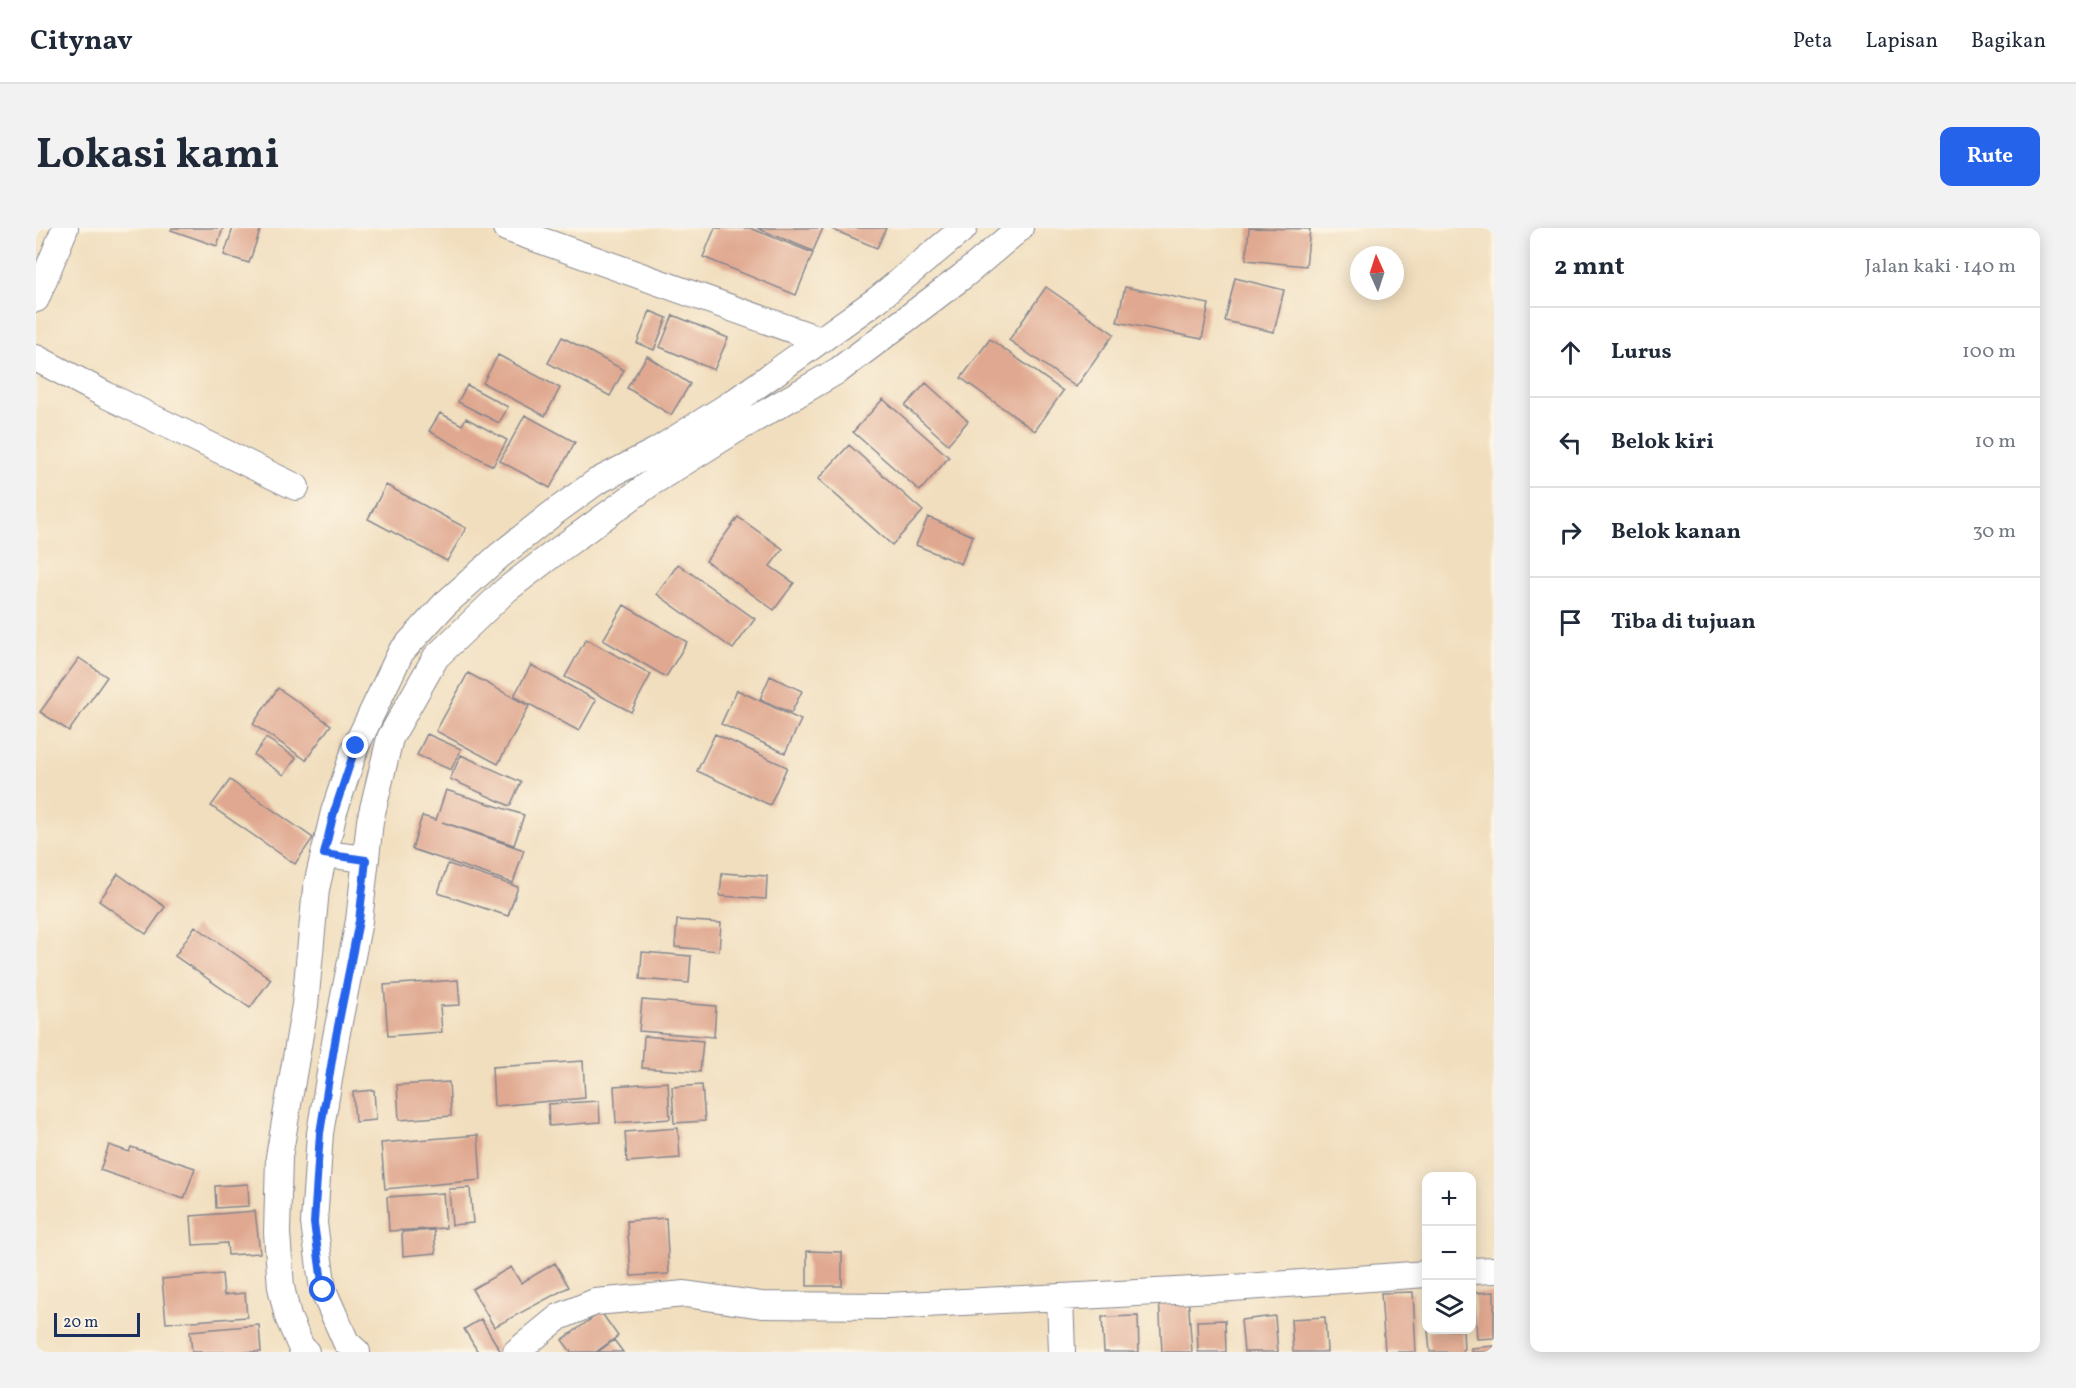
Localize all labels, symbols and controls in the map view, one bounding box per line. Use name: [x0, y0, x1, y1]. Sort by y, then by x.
text: Citynav: [30, 22, 133, 61]
text: Peta: [1793, 27, 1832, 56]
text: Lapisan: [1865, 27, 1938, 56]
text: Bagikan: [1971, 27, 2046, 56]
text: Lokasi kami: [36, 127, 280, 186]
button: Rute: [1940, 127, 2040, 186]
north arrow: [1350, 246, 1404, 300]
text: 2 mnt: [1554, 249, 1625, 285]
text: Jalan kaki · 140 m: [1865, 253, 2016, 281]
icon: ahead: [1554, 336, 1587, 369]
text: Lurus: [1611, 337, 1672, 368]
text: 100 m: [1962, 338, 2016, 366]
icon: left: [1554, 426, 1587, 459]
text: Belok kiri: [1611, 427, 1714, 458]
text: 10 m: [1975, 428, 2016, 456]
icon: right: [1554, 516, 1587, 549]
text: Belok kanan: [1611, 517, 1741, 548]
text: 30 m: [1972, 518, 2016, 546]
icon: arrive: [1554, 606, 1587, 639]
text: Tiba di tujuan: [1611, 607, 1756, 638]
route end: [342, 732, 368, 758]
map controls: [1422, 1172, 1476, 1334]
button: +: [1422, 1172, 1476, 1226]
button: −: [1422, 1226, 1476, 1280]
route start: [309, 1276, 335, 1302]
button: layers: [1422, 1280, 1476, 1334]
scale bar: [54, 1310, 140, 1338]
text: 20 m: [63, 1312, 98, 1334]

